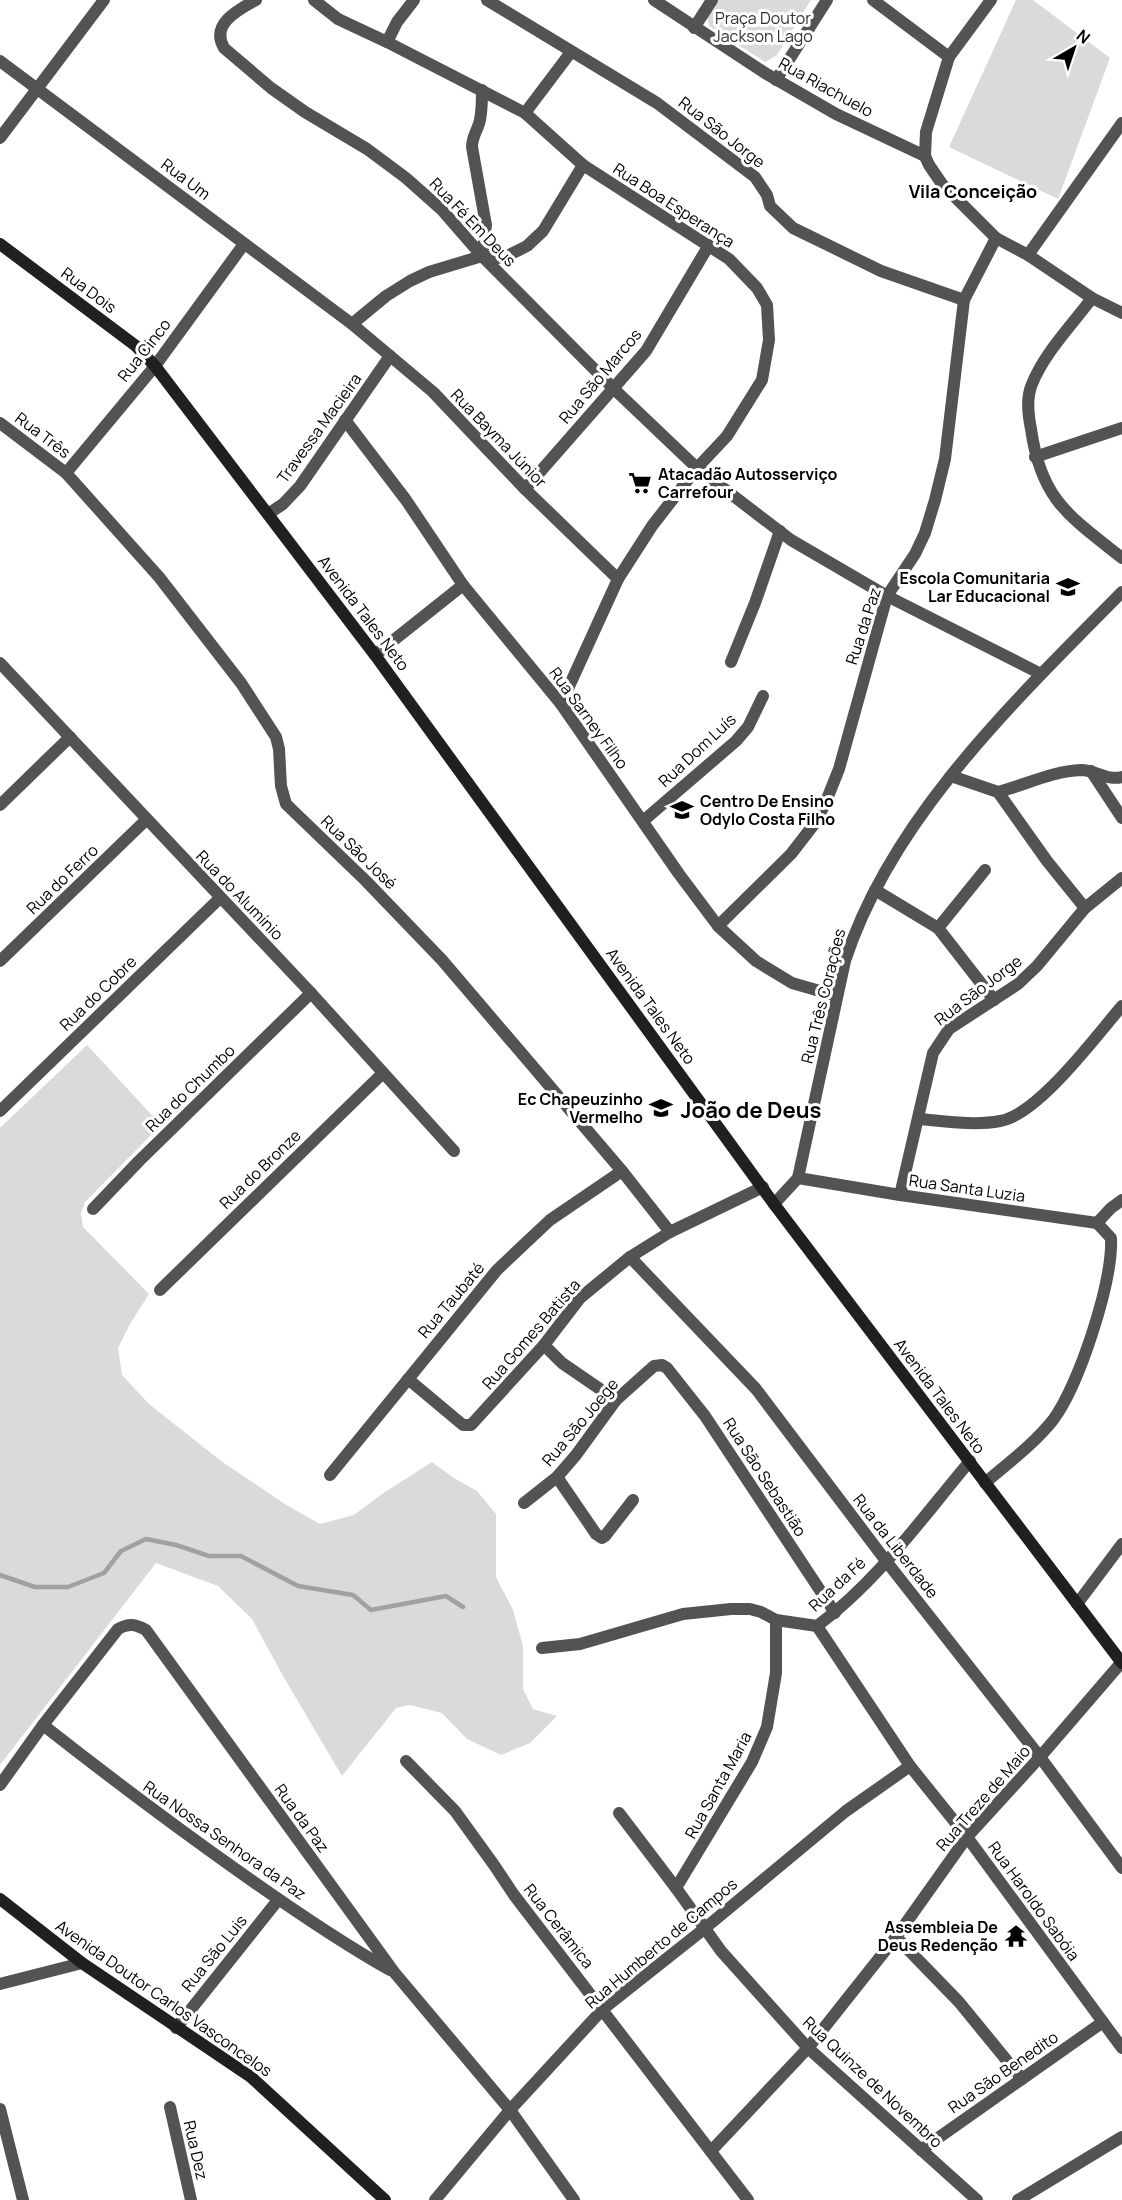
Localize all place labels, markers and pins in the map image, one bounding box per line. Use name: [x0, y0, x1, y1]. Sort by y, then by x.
place label: Atacadão Autosserviço Carrefour: [658, 463, 838, 503]
supermarket icon: Atacadão Autosserviço Carrefour: [627, 470, 653, 496]
place label: Escola Comunitaria Lar Educacional: [899, 567, 1050, 607]
school or university icon: Escola Comunitaria Lar Educacional: [1055, 574, 1081, 600]
place label: Centro De Ensino Odylo Costa Filho: [700, 790, 835, 830]
school or university icon: Centro De Ensino Odylo Costa Filho: [669, 797, 695, 823]
place label: Ec Chapeuzinho Vermelho: [518, 1088, 643, 1128]
school or university icon: Ec Chapeuzinho Vermelho: [648, 1095, 674, 1121]
place label: Assembleia De Deus Redenção: [878, 1916, 998, 1956]
temple icon: Assembleia De Deus Redenção: [1003, 1923, 1029, 1949]

